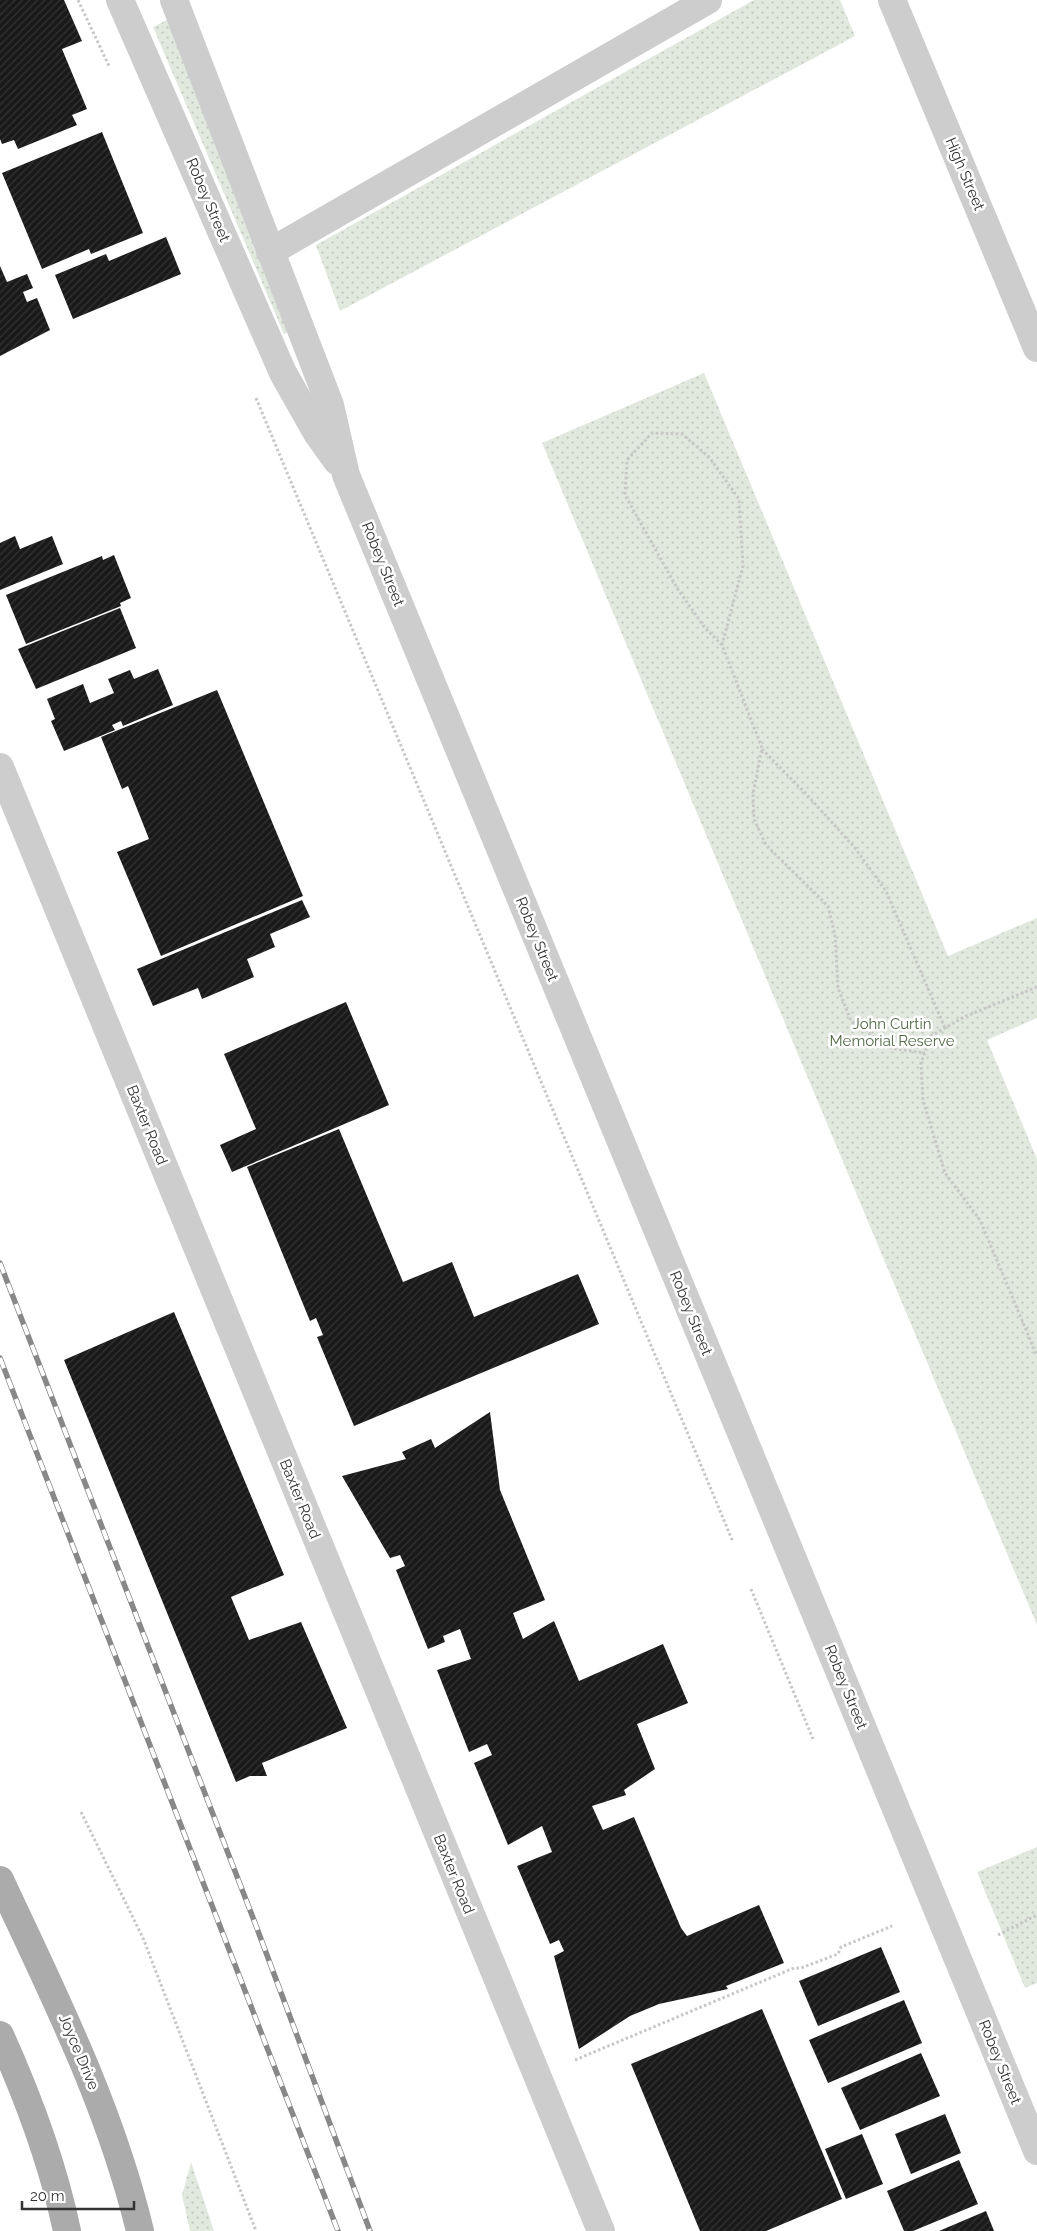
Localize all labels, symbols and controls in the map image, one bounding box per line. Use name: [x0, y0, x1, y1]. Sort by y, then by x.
street label: High Street: [942, 135, 988, 213]
street label: Robey Street: [182, 155, 234, 245]
street label: Robey Street: [358, 519, 408, 609]
street label: Robey Street: [512, 894, 562, 984]
park label: John Curtin Memorial Reserve: [830, 1015, 955, 1050]
street label: Baxter Road: [123, 1083, 171, 1167]
street label: Robey Street: [666, 1268, 716, 1358]
street label: Baxter Road: [276, 1457, 324, 1541]
street label: Robey Street: [821, 1642, 871, 1732]
street label: Baxter Road: [430, 1832, 478, 1916]
street label: Joyce Drive: [55, 2012, 103, 2093]
street label: Robey Street: [975, 2017, 1025, 2107]
scale bar: [22, 2178, 135, 2210]
text: 20 m: [30, 2187, 65, 2205]

